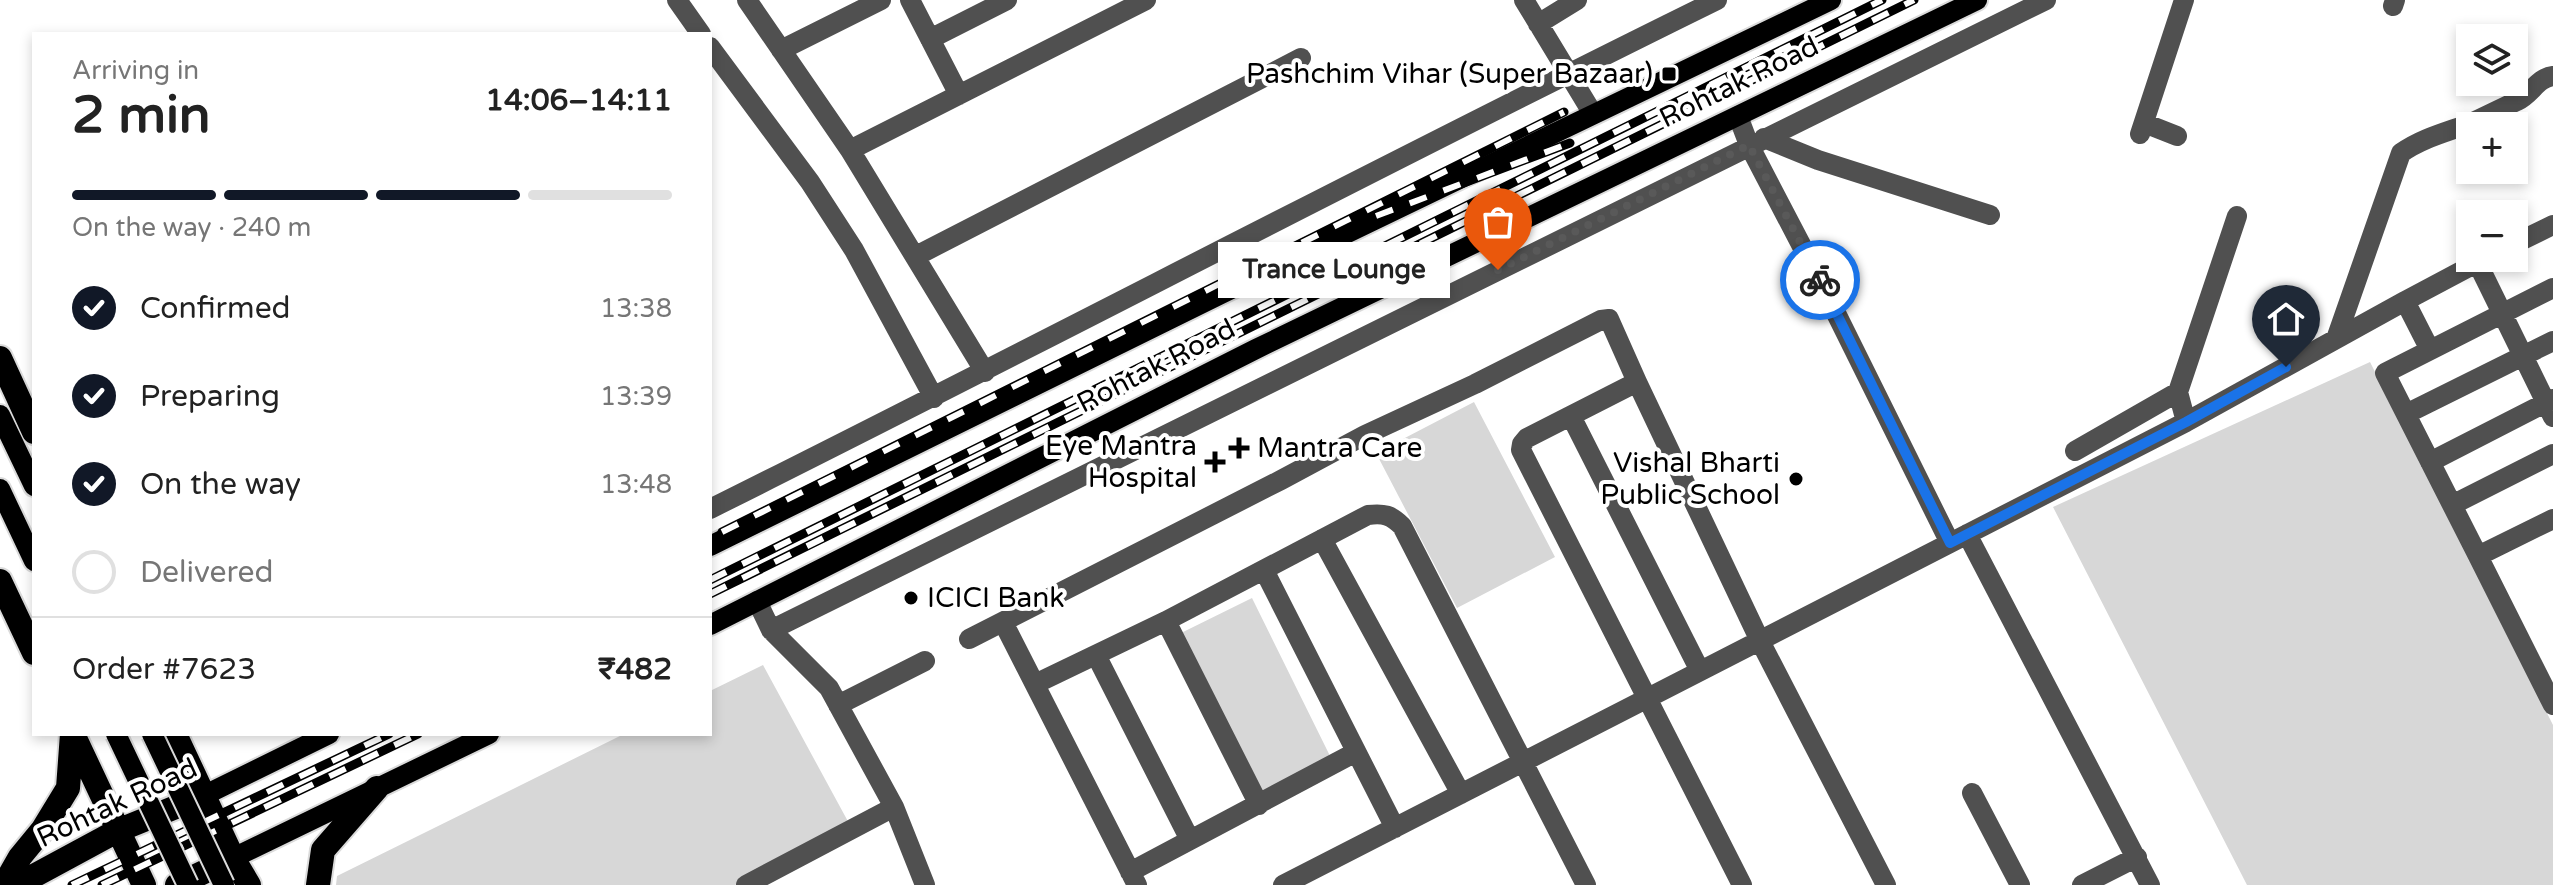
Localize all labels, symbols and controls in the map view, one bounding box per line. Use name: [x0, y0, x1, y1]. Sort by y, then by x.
map controls: [2456, 24, 2528, 272]
button: layers: [2456, 24, 2528, 96]
street label: Rohtak Road: [1654, 29, 1824, 135]
text: Arriving in: [72, 55, 199, 86]
place label: Pashchim Vihar (Super Bazaar): [1246, 57, 1653, 91]
marker: Pashchim Vihar (Super Bazaar): [1660, 65, 1678, 83]
text: 14:06–14:11: [485, 82, 672, 119]
text: 2 min: [72, 84, 211, 147]
button: +: [2456, 112, 2528, 184]
pin: [1464, 188, 1532, 270]
icon: bag: [1476, 200, 1520, 244]
button: −: [2456, 200, 2528, 272]
text: On the way · 240 m: [72, 212, 311, 243]
courier: [1780, 240, 1860, 320]
callout: Trance Lounge: [1218, 242, 1450, 298]
text: Trance Lounge: [1242, 254, 1426, 285]
icon: bike: [1798, 258, 1842, 302]
pin: [2252, 285, 2320, 367]
icon: check: [72, 286, 116, 330]
text: Confirmed: [140, 290, 291, 327]
text: 13:38: [600, 293, 672, 324]
icon: home: [2264, 297, 2308, 341]
street label: Rohtak Road: [1071, 312, 1241, 420]
icon: check: [72, 374, 116, 418]
text: Preparing: [140, 378, 280, 415]
text: 13:39: [600, 381, 672, 412]
place label: Eye Mantra Hospital: [1045, 429, 1197, 495]
place label: Mantra Care: [1257, 431, 1422, 465]
marker: Mantra Care: [1228, 437, 1250, 459]
place label: Vishal Bharti Public School: [1600, 446, 1780, 512]
marker: Eye Mantra Hospital: [1204, 451, 1226, 473]
icon: check: [72, 462, 116, 506]
text: On the way: [140, 466, 301, 503]
text: 13:48: [600, 469, 672, 500]
marker: Vishal Bharti Public School: [1787, 470, 1805, 488]
text: Delivered: [140, 554, 274, 591]
place label: ICICI Bank: [927, 581, 1065, 615]
marker: ICICI Bank: [902, 589, 920, 607]
text: Order #7623: [72, 651, 256, 688]
text: ₹482: [598, 651, 672, 688]
street label: Rohtak Road: [31, 751, 203, 855]

